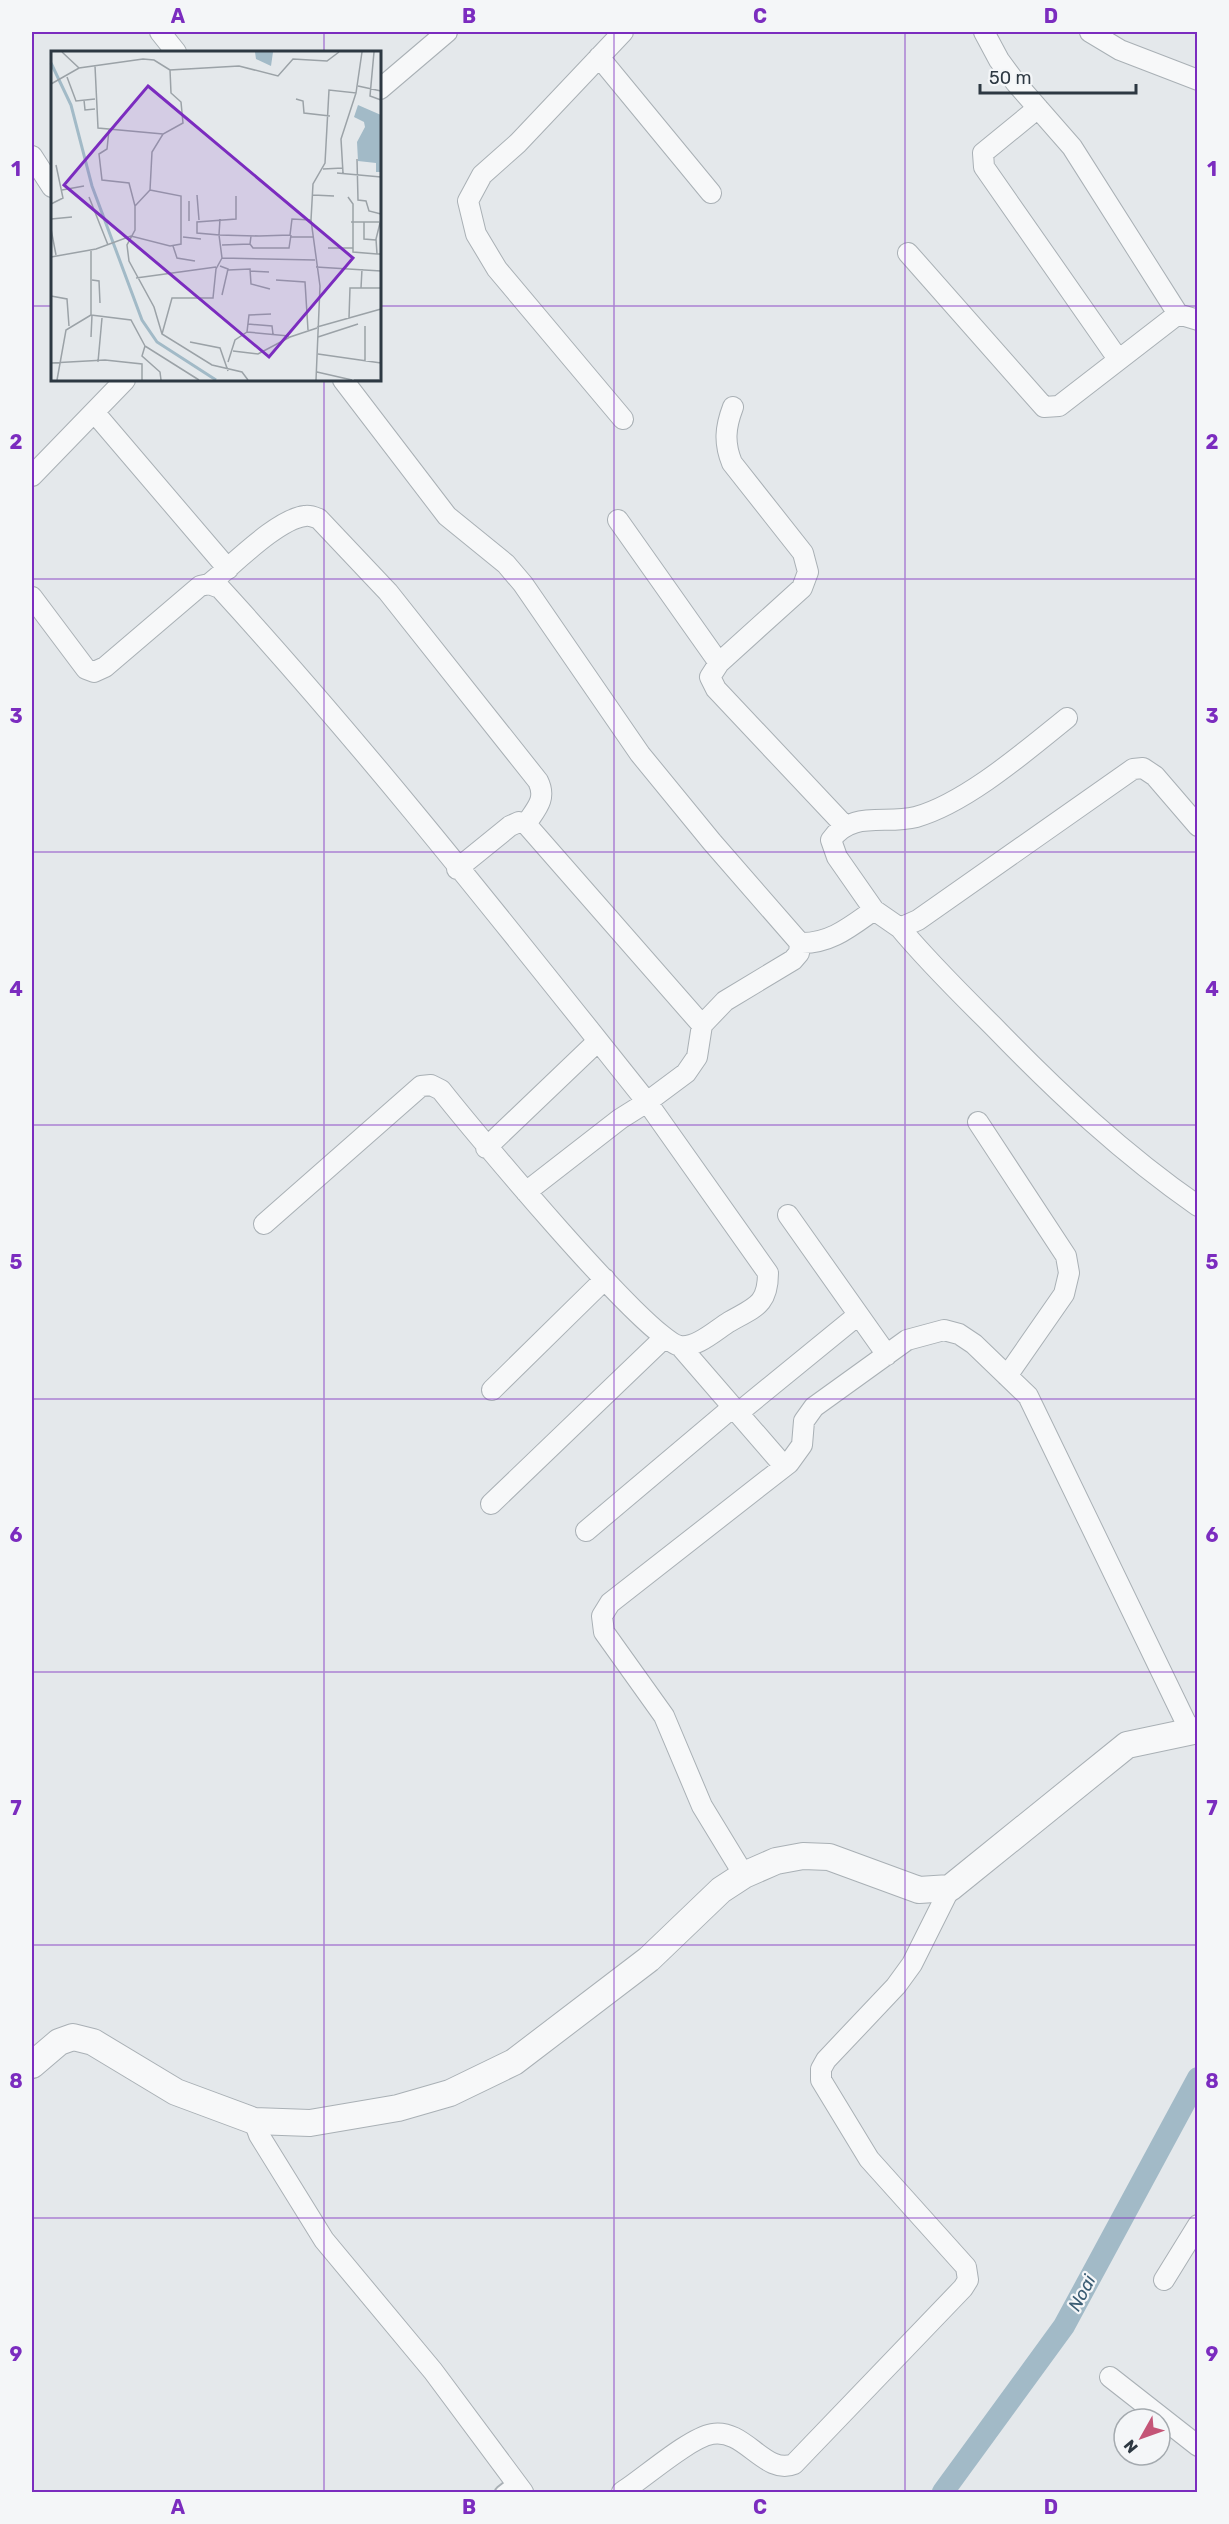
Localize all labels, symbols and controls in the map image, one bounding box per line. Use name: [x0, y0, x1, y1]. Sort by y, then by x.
text: A: [171, 4, 186, 28]
text: B: [462, 4, 476, 28]
text: C: [753, 4, 767, 28]
text: D: [1044, 4, 1058, 28]
inset map: [51, 51, 381, 381]
scale bar: [980, 57, 1136, 95]
text: 50 m: [989, 67, 1032, 89]
text: 1: [11, 157, 21, 181]
text: 1: [1207, 157, 1217, 181]
text: 2: [10, 430, 23, 454]
text: 2: [1206, 430, 1219, 454]
text: 3: [9, 704, 23, 728]
text: 3: [1205, 704, 1219, 728]
text: 4: [9, 977, 23, 1001]
text: 4: [1205, 977, 1219, 1001]
text: 5: [10, 1250, 23, 1274]
text: 5: [1206, 1250, 1219, 1274]
text: 6: [9, 1523, 23, 1547]
text: 6: [1205, 1523, 1219, 1547]
text: 7: [10, 1796, 22, 1820]
text: 7: [1206, 1796, 1218, 1820]
text: 8: [9, 2069, 23, 2093]
text: 8: [1205, 2069, 1219, 2093]
water label: Noai: [1063, 2271, 1101, 2315]
text: 9: [10, 2342, 23, 2366]
text: 9: [1206, 2342, 1219, 2366]
north arrow: [1112, 2407, 1172, 2467]
text: N: [1120, 2436, 1142, 2457]
text: A: [171, 2495, 186, 2519]
text: B: [462, 2495, 476, 2519]
text: C: [753, 2495, 767, 2519]
text: D: [1044, 2495, 1058, 2519]

